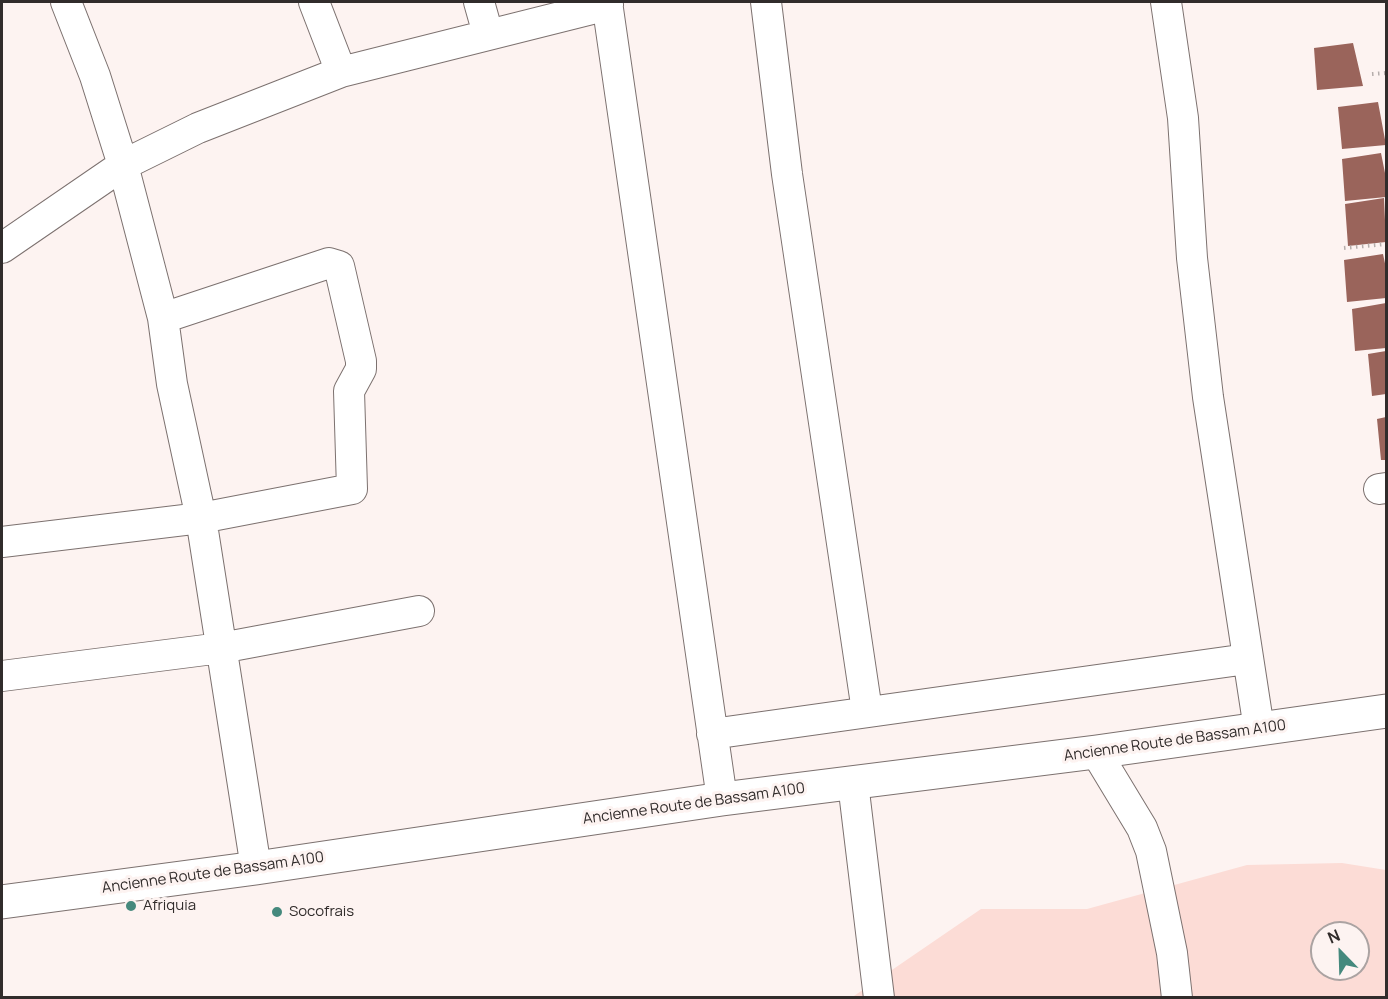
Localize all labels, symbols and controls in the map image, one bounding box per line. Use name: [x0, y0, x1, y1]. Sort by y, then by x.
street label: Ancienne Route de Bassam A100: [1063, 716, 1287, 766]
street label: Ancienne Route de Bassam A100: [582, 779, 806, 829]
street label: Ancienne Route de Bassam A100: [101, 848, 325, 898]
place label: Afriquia: [143, 897, 196, 915]
marker: Afriquia: [124, 899, 138, 913]
place label: Socofrais: [289, 903, 354, 921]
marker: Socofrais: [270, 905, 284, 919]
north arrow: [1310, 921, 1370, 981]
text: N: [1324, 924, 1343, 949]

